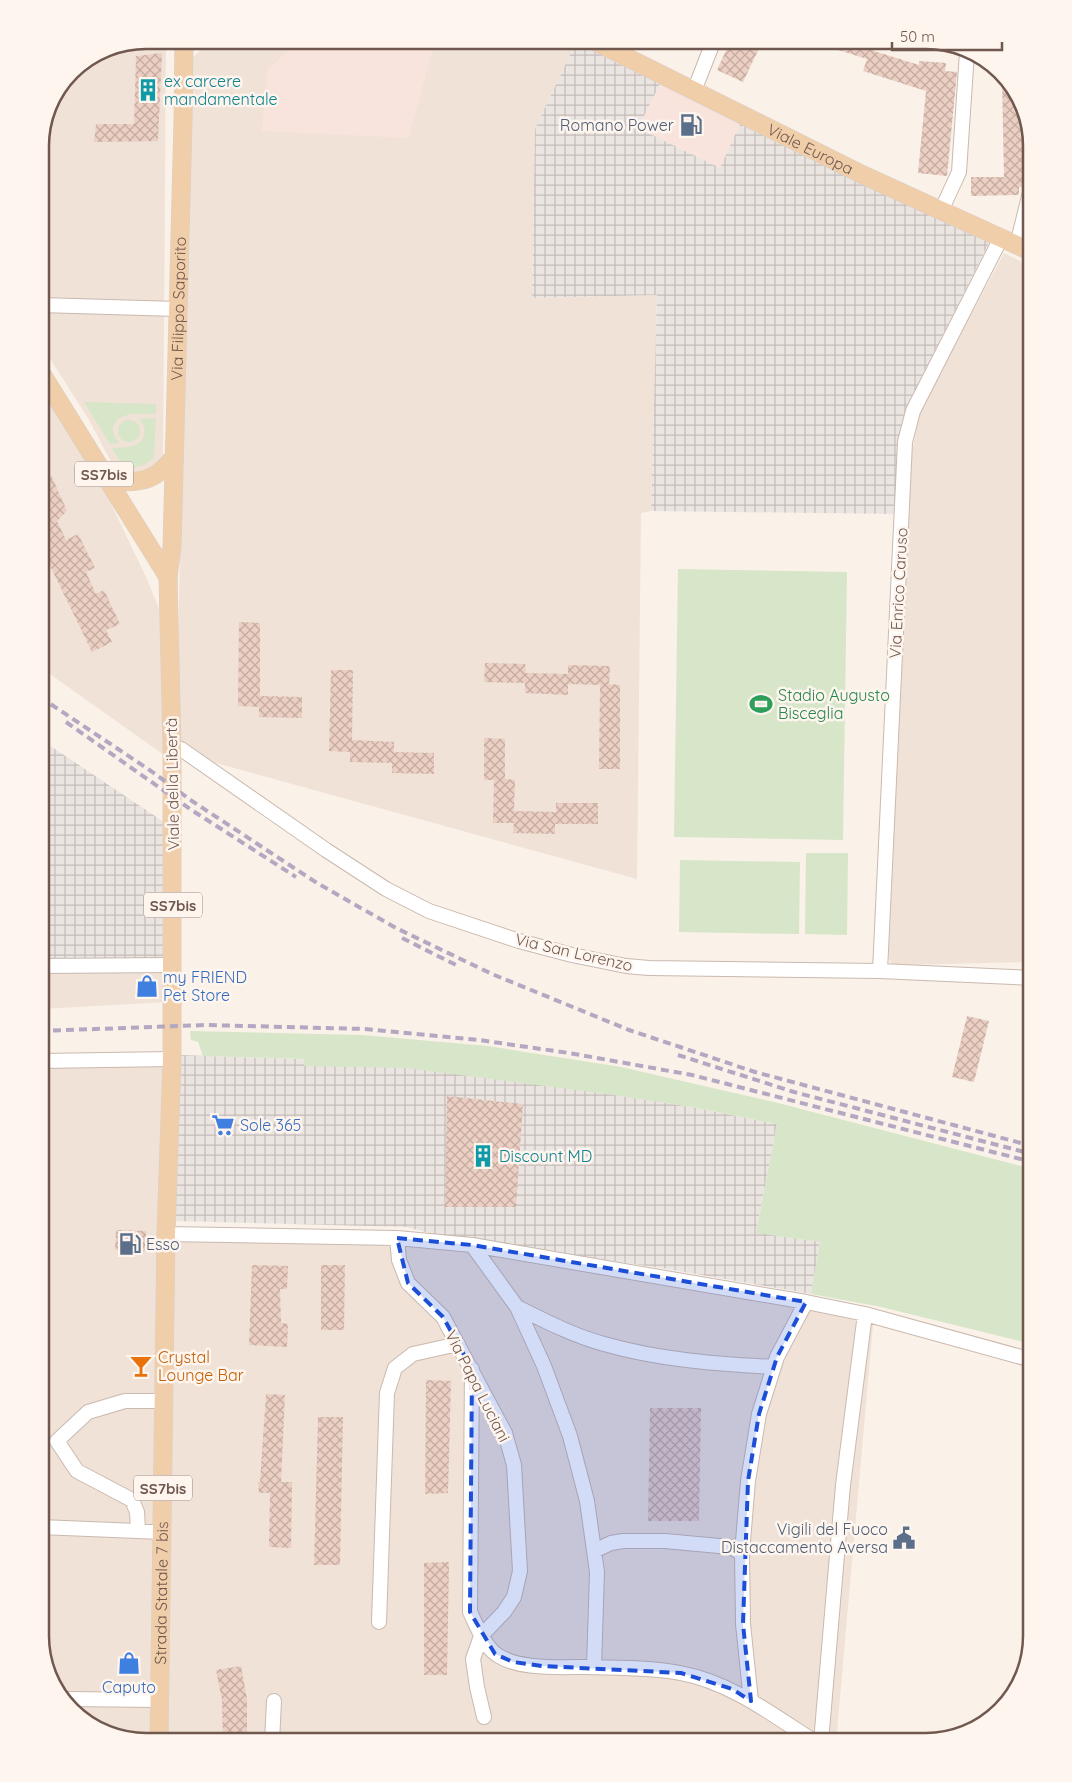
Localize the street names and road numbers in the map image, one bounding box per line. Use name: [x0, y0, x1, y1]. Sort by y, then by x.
street label: Viale Europa: [764, 119, 857, 179]
street label: Via Filippo Saporito: [166, 236, 190, 381]
road number: SS7bis: [75, 462, 133, 486]
street label: Via Enrico Caruso: [885, 527, 911, 659]
street label: Viale della Libertà: [161, 717, 183, 851]
road number: SS7bis: [144, 892, 202, 918]
street label: Via San Lorenzo: [513, 929, 635, 975]
street label: Via Papa Luciani: [441, 1327, 515, 1445]
road number: SS7bis: [134, 1476, 192, 1500]
street label: Strada Statale 7 bis: [150, 1521, 172, 1665]

